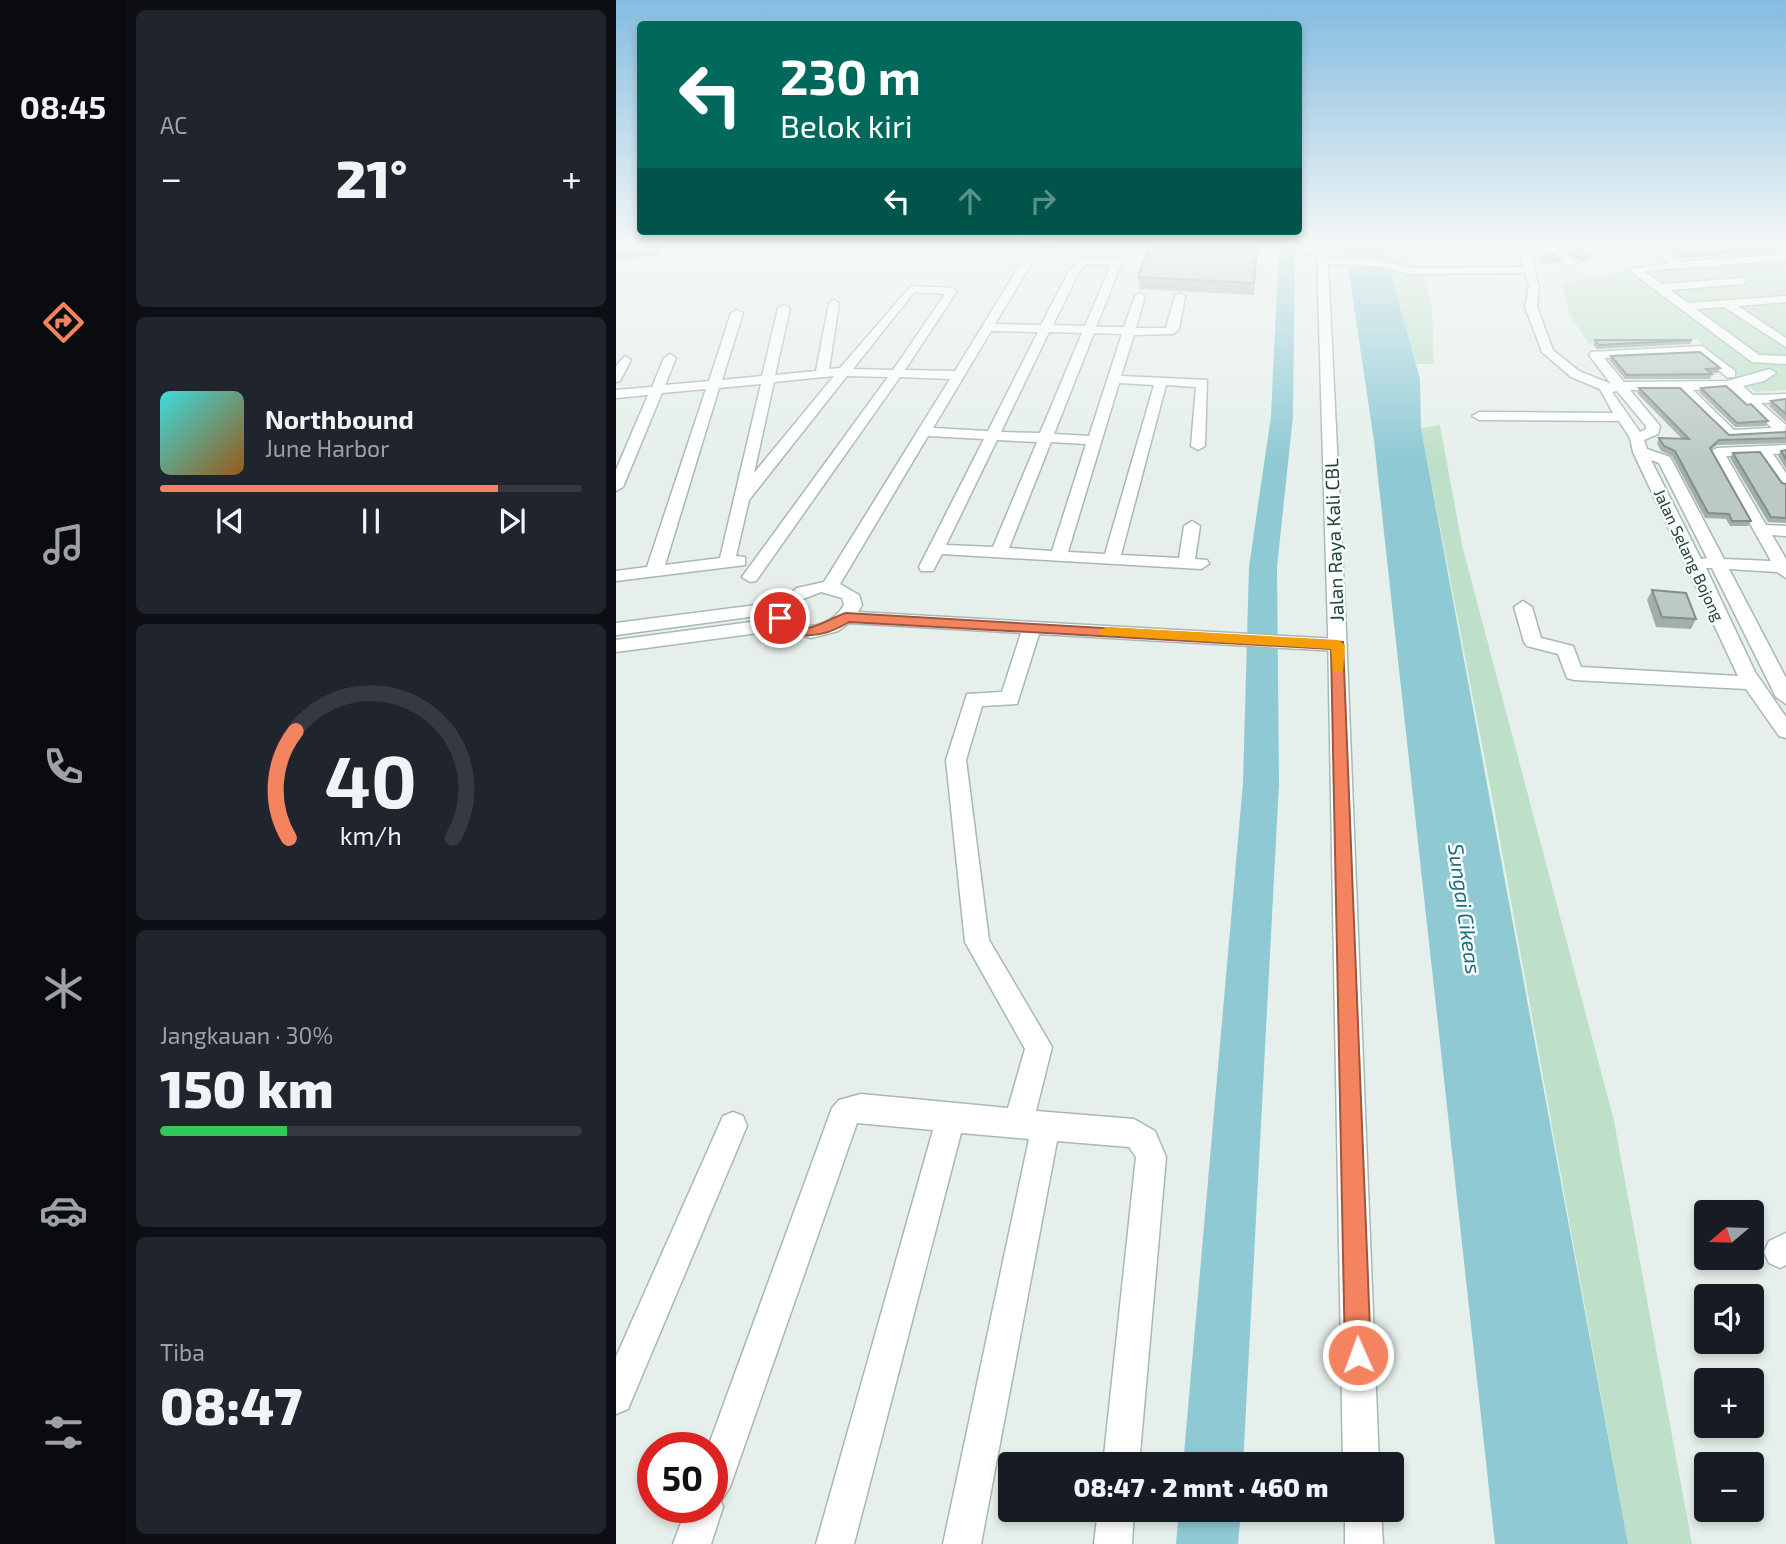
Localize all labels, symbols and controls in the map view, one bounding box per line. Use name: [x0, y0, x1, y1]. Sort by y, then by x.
text: 230 m: [780, 46, 921, 105]
icon: left: [665, 49, 756, 140]
text: 08:45: [20, 87, 106, 125]
text: Belok kiri: [780, 106, 913, 144]
text: AC: [160, 111, 187, 139]
text: 21°: [336, 146, 407, 208]
text: −: [160, 154, 182, 200]
text: +: [561, 154, 582, 200]
icon: left: [878, 182, 916, 220]
icon: ahead: [951, 182, 989, 220]
icon: right: [1024, 182, 1062, 220]
icon: directions: [39, 298, 88, 347]
text: Northbound: [265, 403, 414, 434]
text: June Harbor: [265, 434, 389, 462]
street label: Jalan Raya Kali CBL: [1319, 458, 1348, 622]
street label: Jalan Selang Bojong: [1650, 486, 1728, 624]
icon: previous: [211, 502, 249, 540]
icon: pause: [352, 502, 390, 540]
icon: next: [493, 502, 531, 540]
icon: music: [39, 520, 88, 569]
pin: [750, 588, 810, 648]
icon: arrive: [761, 599, 799, 637]
text: 40: [325, 735, 417, 823]
icon: phone: [39, 742, 88, 791]
text: km/h: [340, 820, 402, 850]
water label: Sungai Cikeas: [1444, 842, 1487, 976]
icon: climate: [39, 964, 88, 1013]
text: Jangkauan · 30%: [160, 1021, 333, 1049]
text: 150 km: [160, 1056, 334, 1118]
icon: car: [39, 1186, 88, 1235]
north arrow: [1694, 1200, 1764, 1270]
map controls: [1694, 1200, 1764, 1522]
button: sound: [1694, 1284, 1764, 1354]
position arrow: [1321, 1318, 1395, 1392]
text: Tiba: [160, 1338, 205, 1366]
button: +: [1694, 1368, 1764, 1438]
text: 08:47: [160, 1373, 302, 1435]
icon: filters: [39, 1408, 88, 1457]
speed limit sign: 50: [637, 1432, 728, 1523]
button: −: [1694, 1452, 1764, 1522]
text: 08:47 · 2 mnt · 460 m: [1073, 1471, 1329, 1502]

